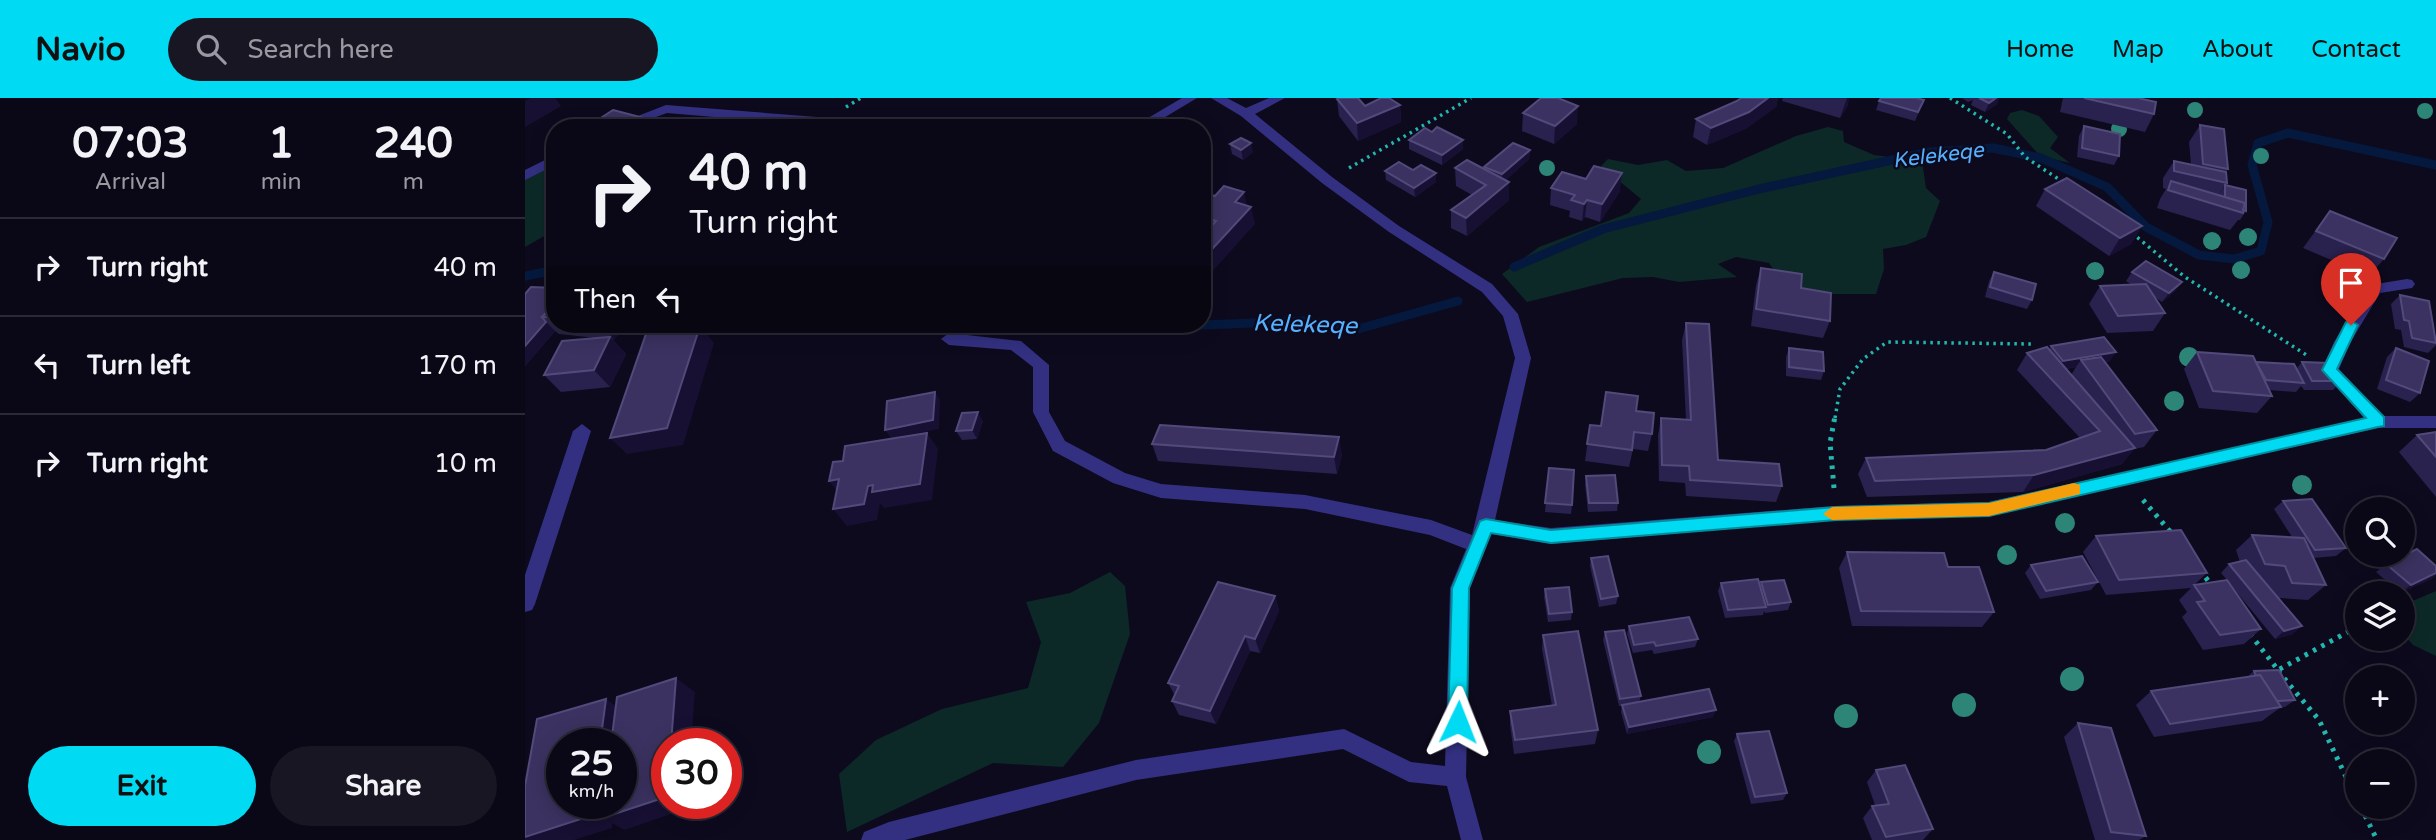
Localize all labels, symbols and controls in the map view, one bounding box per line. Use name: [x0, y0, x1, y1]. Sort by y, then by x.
search box: [168, 18, 658, 81]
text: Navio: [35, 30, 126, 69]
icon: search: [192, 30, 230, 68]
text: Search here: [248, 34, 394, 65]
text: Home: [2006, 35, 2074, 64]
text: Map: [2112, 35, 2164, 64]
text: About: [2202, 35, 2273, 64]
text: Contact: [2311, 35, 2401, 64]
text: 07:03: [72, 118, 189, 169]
text: 1: [268, 118, 294, 169]
text: 240: [374, 118, 453, 169]
water label: Kelekeqe: [1891, 137, 1986, 173]
text: 40 m: [689, 144, 808, 203]
icon: right: [574, 147, 665, 238]
text: Arrival: [95, 168, 166, 196]
text: min: [261, 168, 302, 196]
text: m: [403, 168, 424, 196]
text: Turn right: [689, 204, 838, 242]
icon: right: [28, 248, 66, 286]
text: Turn right: [87, 252, 208, 283]
text: 40 m: [434, 252, 497, 283]
pin: [2321, 253, 2381, 325]
icon: arrive: [2332, 264, 2370, 302]
icon: left: [650, 280, 688, 318]
text: Then: [574, 284, 636, 315]
water label: Kelekeqe: [1252, 308, 1359, 341]
icon: left: [28, 346, 66, 384]
text: Turn left: [87, 350, 190, 381]
text: 170 m: [417, 350, 497, 381]
icon: right: [28, 444, 66, 482]
text: Turn right: [87, 448, 208, 479]
text: 10 m: [434, 448, 497, 479]
map controls: [2345, 497, 2415, 819]
button: search: [2345, 497, 2415, 567]
button: layers: [2345, 581, 2415, 651]
button: +: [2345, 665, 2415, 735]
position arrow: [1421, 685, 1495, 759]
speed limit sign: 30: [651, 728, 742, 819]
text: 25: [570, 743, 613, 785]
button: Exit: [28, 746, 256, 826]
button: Share: [270, 746, 497, 826]
button: −: [2345, 749, 2415, 819]
text: km/h: [569, 780, 614, 802]

